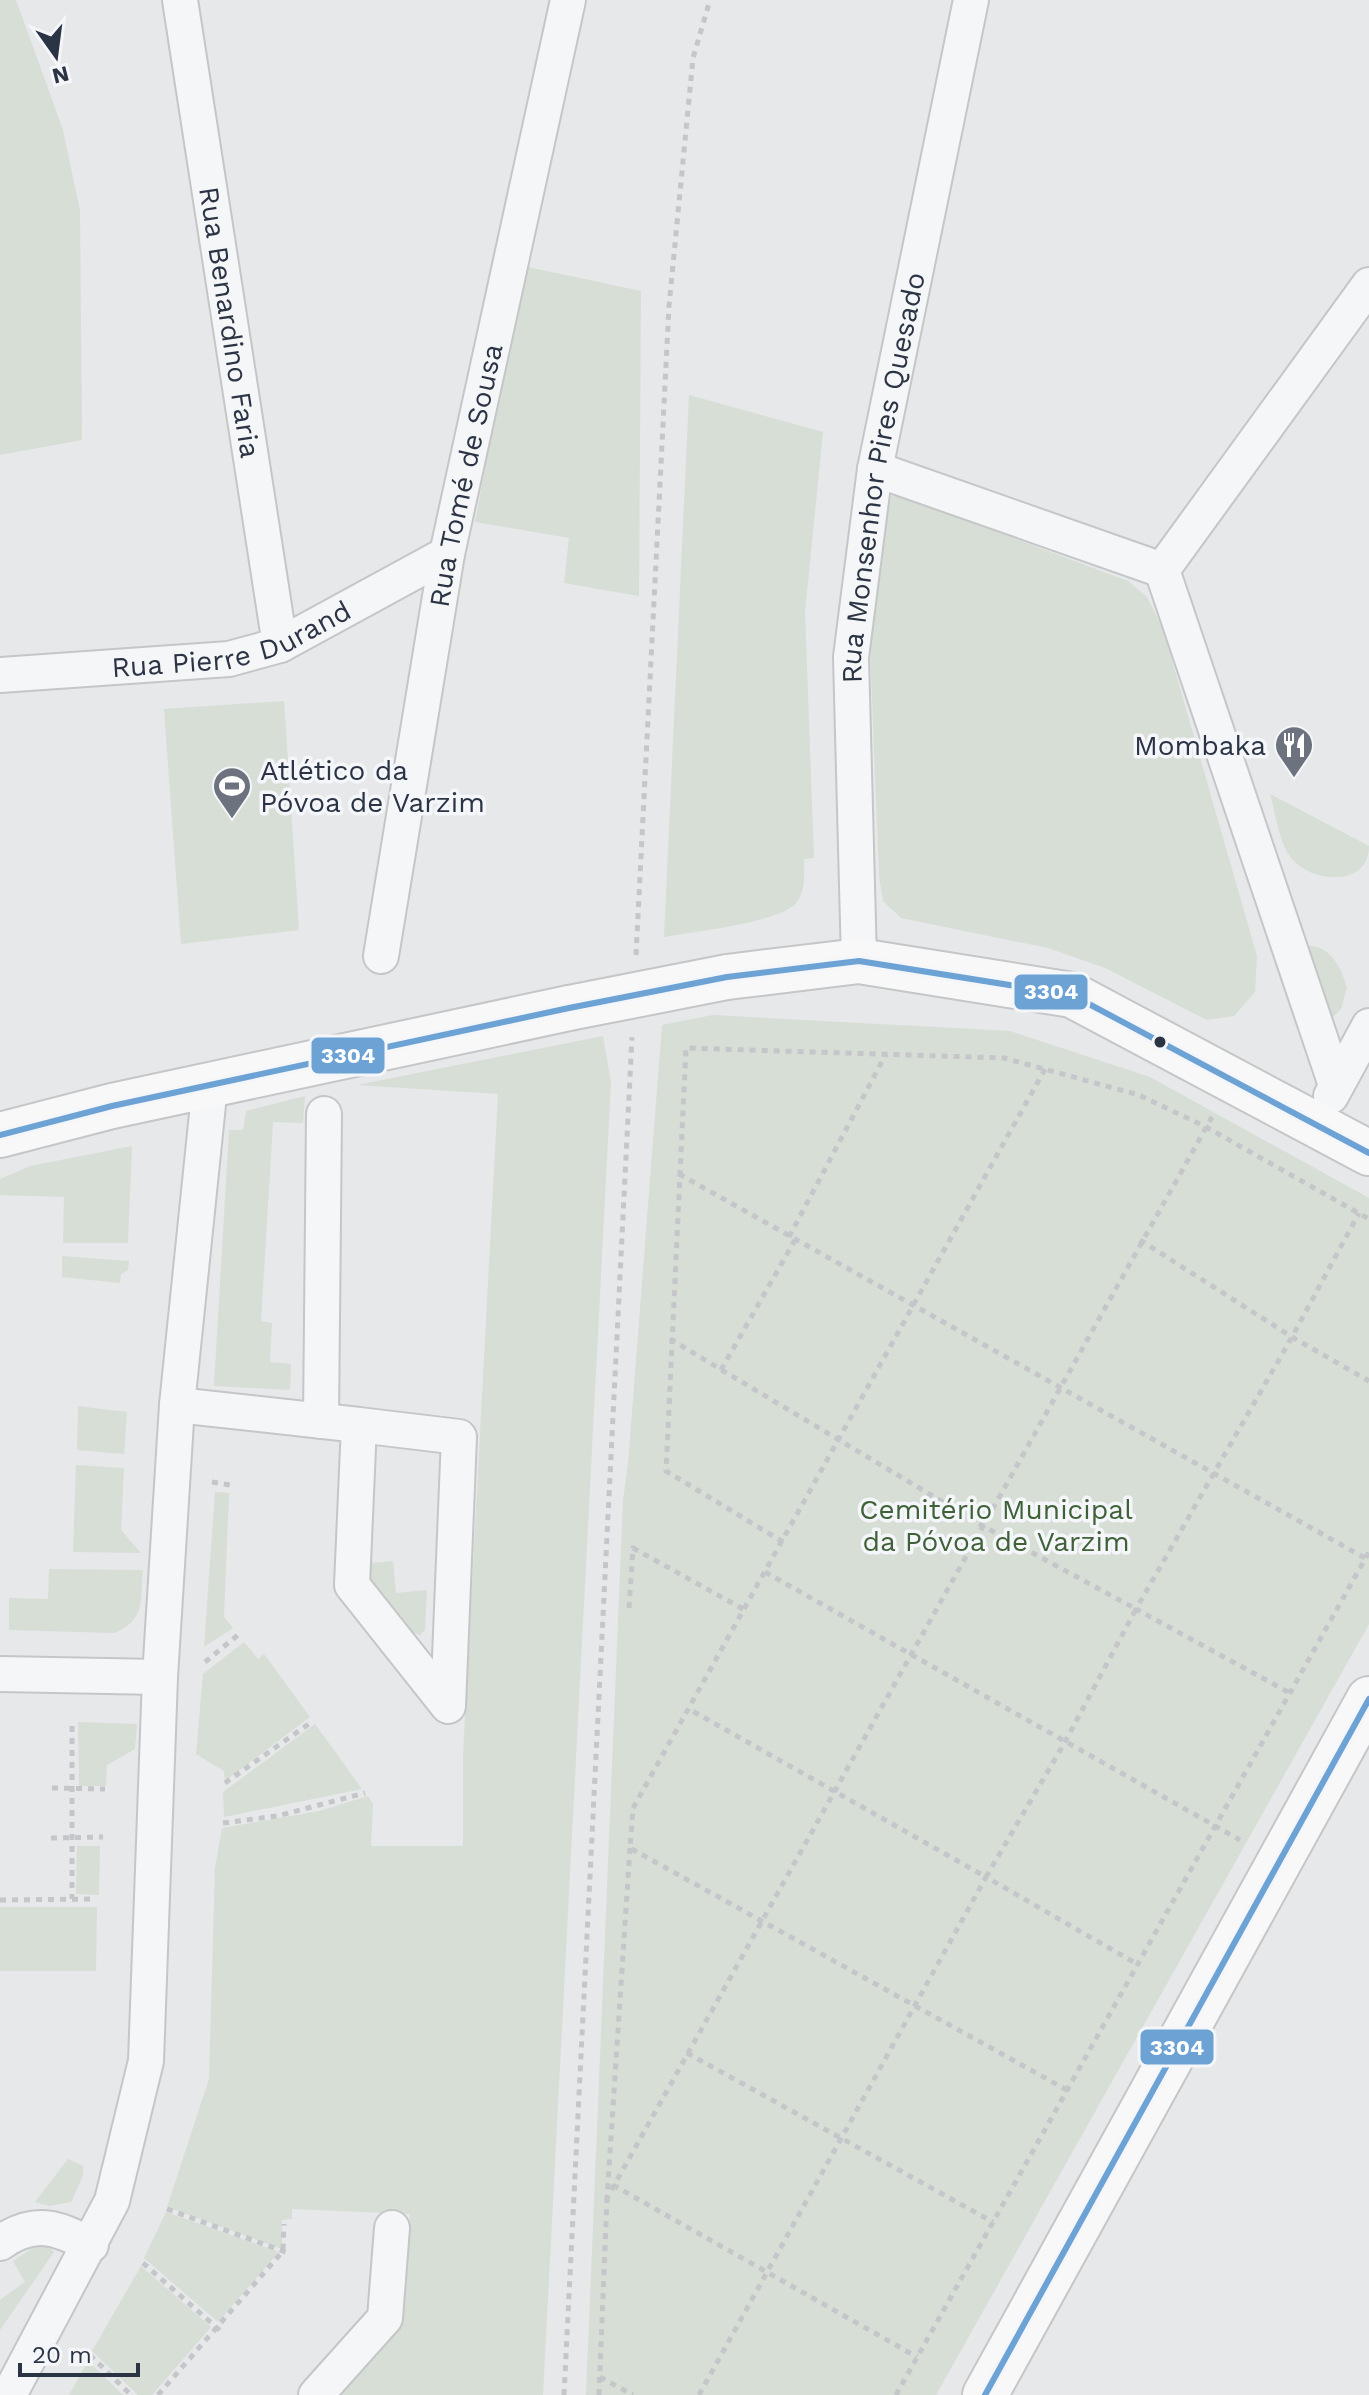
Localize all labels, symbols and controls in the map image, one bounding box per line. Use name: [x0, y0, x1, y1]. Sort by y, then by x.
north arrow: [16, 16, 96, 96]
text: N: [50, 61, 72, 89]
street label: Rua Benardino Faria: [193, 184, 267, 460]
street label: Rua Monsenhor Pires Quesado: [834, 269, 931, 684]
street label: Rua Tomé de Sousa: [422, 340, 509, 610]
street label: Rua Pierre Durand: [110, 593, 356, 684]
restaurant icon: Mombaka: [1273, 724, 1315, 779]
place label: Mombaka: [1134, 729, 1266, 762]
place label: Atlético da Póvoa de Varzim: [260, 754, 485, 819]
sports icon: Atlético da Póvoa de Varzim: [211, 765, 253, 820]
line badge: 3304: [1013, 973, 1089, 1011]
text: 3304: [1024, 979, 1078, 1004]
unlabelled marker: [1152, 1034, 1168, 1050]
line badge: 3304: [310, 1036, 386, 1075]
text: 3304: [321, 1043, 375, 1068]
park label: Cemitério Municipal da Póvoa de Varzim: [859, 1493, 1133, 1558]
line badge: 3304: [1139, 2028, 1215, 2066]
text: 3304: [1150, 2035, 1204, 2060]
scale bar: [20, 2327, 138, 2377]
text: 20 m: [32, 2341, 92, 2369]

